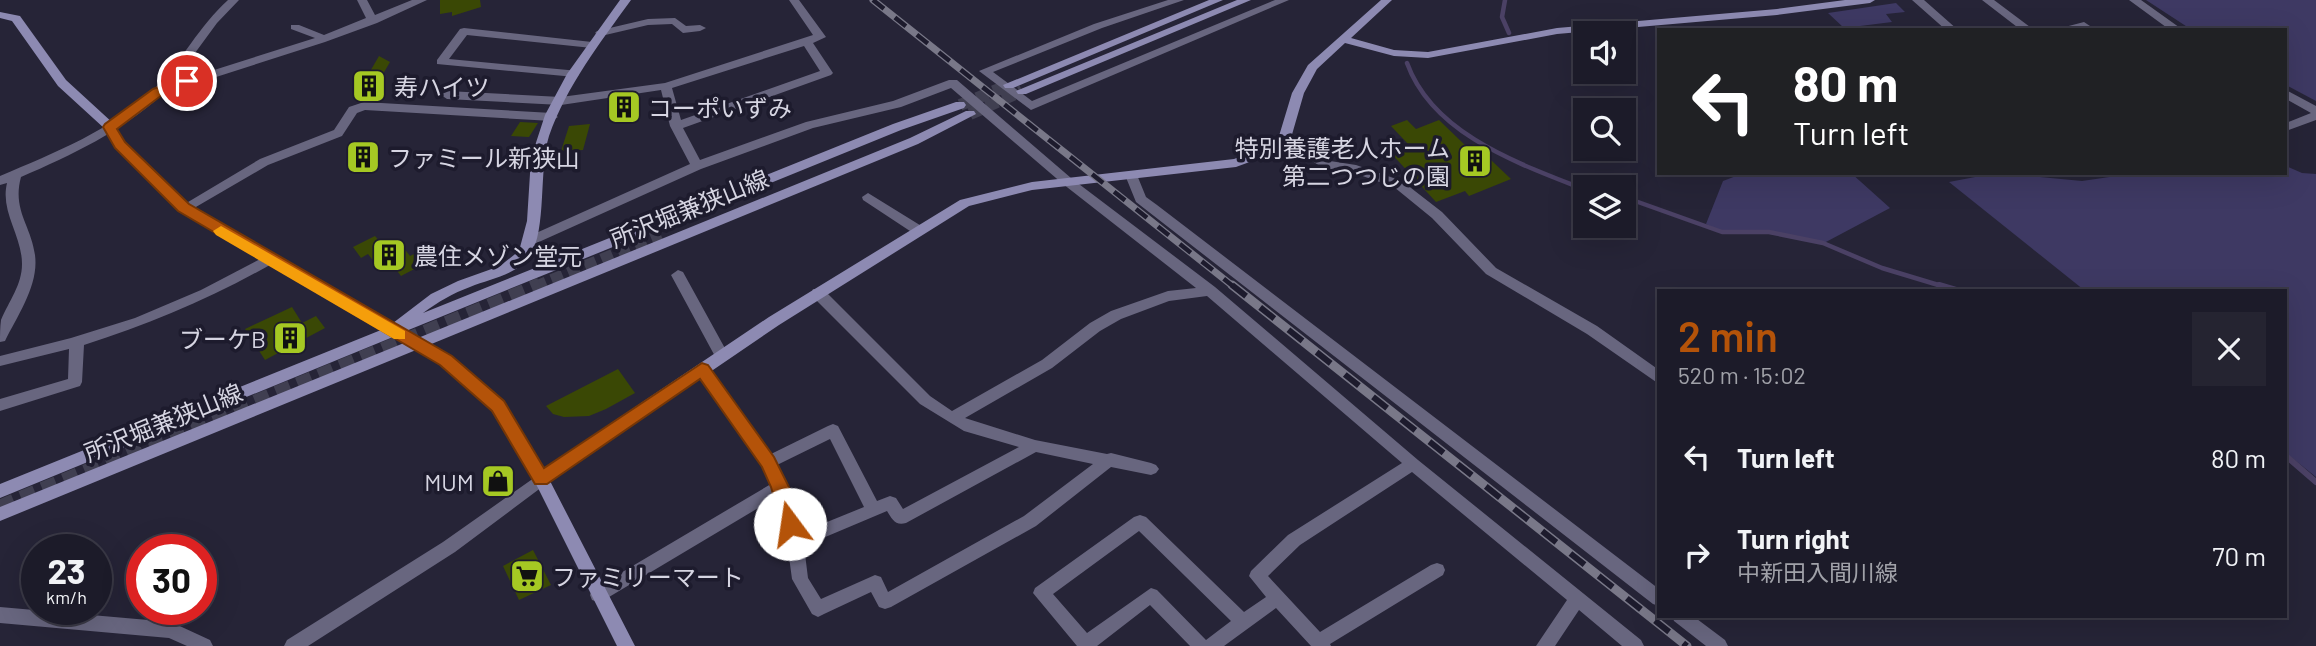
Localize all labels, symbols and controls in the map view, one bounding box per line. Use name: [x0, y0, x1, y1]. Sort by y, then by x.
map controls: [1573, 21, 1636, 238]
button: sound: [1573, 21, 1636, 84]
pin: [157, 51, 217, 111]
text: 80 m: [1793, 53, 1898, 112]
icon: left: [1678, 56, 1769, 147]
icon: arrive: [168, 62, 206, 100]
building icon: 寿ハイツ: [350, 67, 388, 105]
place label: 寿ハイツ: [394, 72, 490, 101]
building icon: コーポいずみ: [605, 88, 643, 126]
place label: コーポいずみ: [648, 93, 792, 122]
button: search: [1573, 98, 1636, 161]
text: Turn left: [1793, 113, 1910, 151]
place label: 特別養護老人ホーム 第二つつじの園: [1235, 133, 1450, 190]
building icon: ファミール新狭山: [344, 138, 382, 176]
building icon: 特別養護老人ホーム 第二つつじの園: [1456, 142, 1494, 180]
place label: ファミール新狭山: [388, 143, 580, 172]
street label: 所沢堀兼狭山線: [606, 163, 772, 253]
button: layers: [1573, 175, 1636, 238]
building icon: 農住メゾン堂元: [370, 236, 408, 274]
place label: 農住メゾン堂元: [414, 241, 582, 270]
text: 2 min: [1678, 310, 1778, 360]
button: close: [2192, 312, 2266, 386]
building icon: ブーケB: [271, 319, 309, 357]
place label: ブーケB: [179, 324, 266, 353]
text: 520 m · 15:02: [1678, 361, 1806, 389]
street label: 所沢堀兼狭山線: [80, 377, 246, 467]
icon: left: [1678, 438, 1716, 476]
text: Turn left: [1737, 442, 1835, 473]
text: 80 m: [2211, 442, 2266, 473]
shop icon: MUM: [479, 462, 517, 500]
place label: MUM: [424, 467, 474, 496]
position arrow: [753, 487, 827, 561]
text: Turn right: [1737, 523, 1850, 554]
speed limit sign: 30: [126, 534, 217, 625]
icon: right: [1678, 536, 1716, 574]
text: 70 m: [2212, 540, 2266, 571]
text: 23: [47, 549, 86, 591]
supermarket icon: ファミリーマート: [508, 557, 546, 595]
text: 中新田入間川線: [1737, 558, 1898, 586]
place label: ファミリーマート: [552, 562, 744, 591]
text: km/h: [46, 586, 87, 608]

